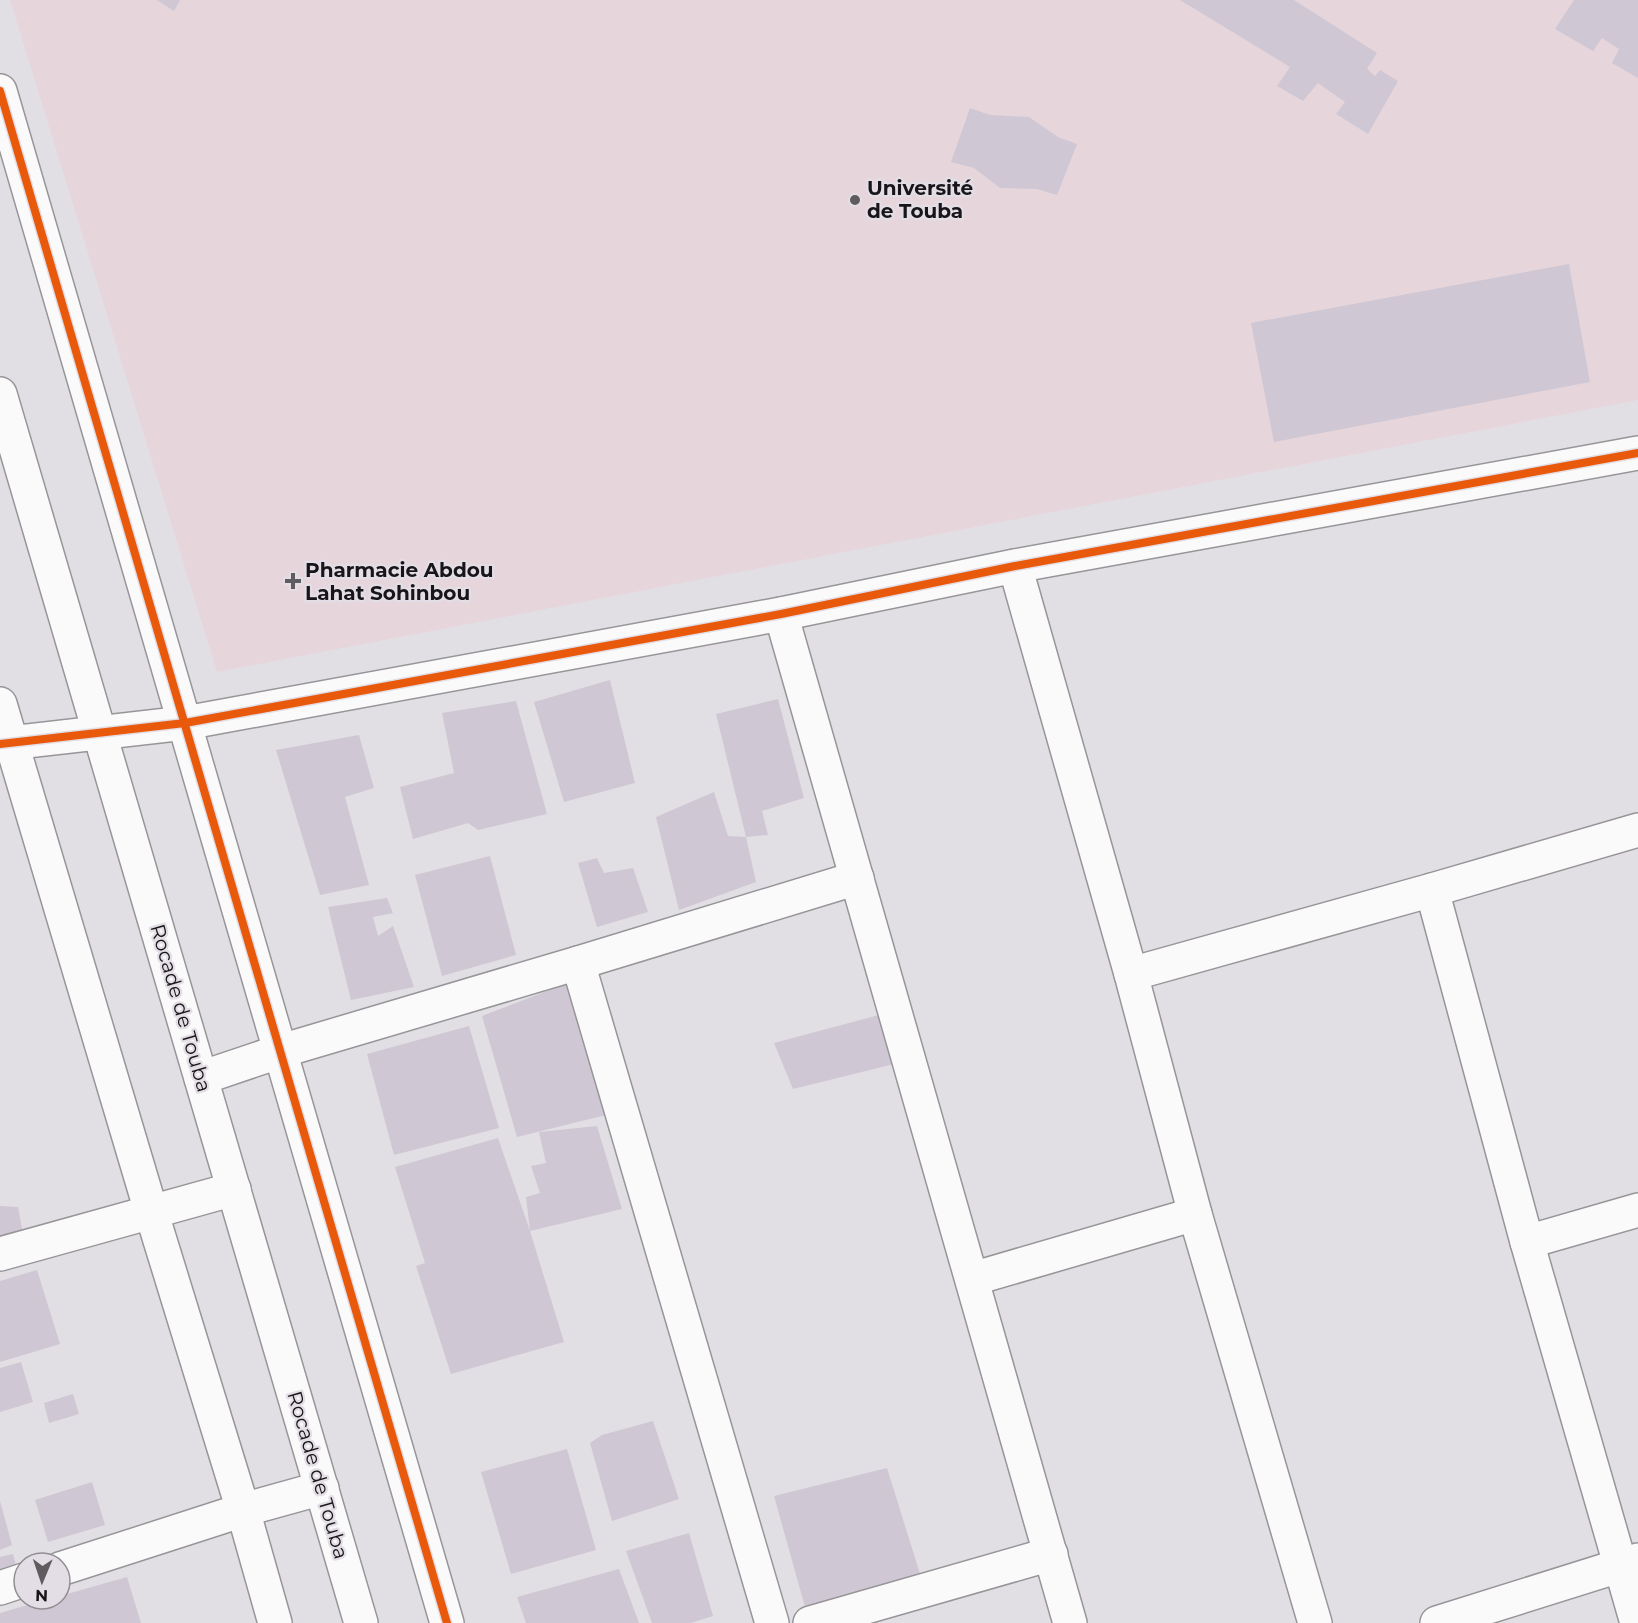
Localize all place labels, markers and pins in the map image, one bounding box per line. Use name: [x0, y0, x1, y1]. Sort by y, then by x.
place label: Université de Touba: [867, 176, 973, 223]
marker: Université de Touba: [848, 193, 862, 207]
place label: Pharmacie Abdou Lahat Sohinbou: [305, 558, 494, 605]
marker: Pharmacie Abdou Lahat Sohinbou: [286, 574, 300, 588]

